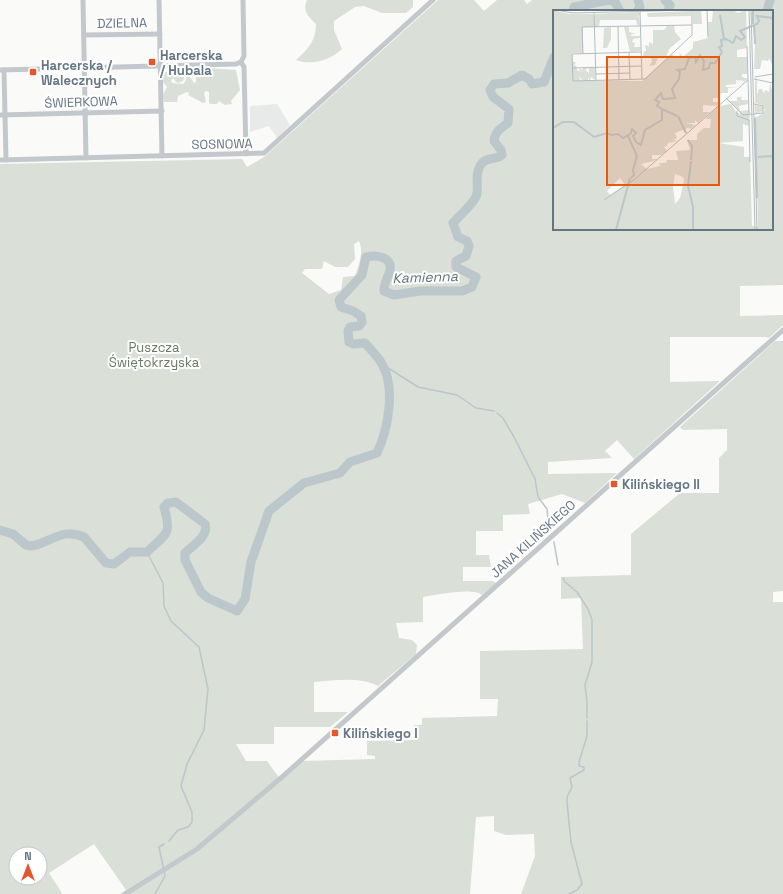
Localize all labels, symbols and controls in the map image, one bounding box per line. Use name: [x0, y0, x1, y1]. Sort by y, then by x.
inset map: [553, 10, 773, 230]
street label: DZIELNA: [97, 14, 147, 32]
place label: Harcerska / Hubala: [159, 47, 223, 79]
place label: Harcerska / Walecznych: [41, 57, 117, 89]
marker: Harcerska / Hubala: [147, 57, 157, 67]
marker: Harcerska / Walecznych: [28, 67, 38, 77]
street label: ŚWIERKOWA: [44, 92, 118, 112]
street label: SOSNOWA: [191, 135, 253, 153]
water label: Kamienna: [392, 267, 459, 287]
park label: Puszcza Świętokrzyska: [109, 339, 200, 371]
place label: Kilińskiego II: [622, 476, 700, 493]
marker: Kilińskiego II: [609, 479, 619, 489]
street label: JANA KILIŃSKIEGO: [487, 496, 579, 582]
place label: Kilińskiego I: [343, 725, 418, 742]
marker: Kilińskiego I: [330, 728, 340, 738]
north arrow: [8, 846, 48, 886]
text: N: [24, 849, 32, 863]

